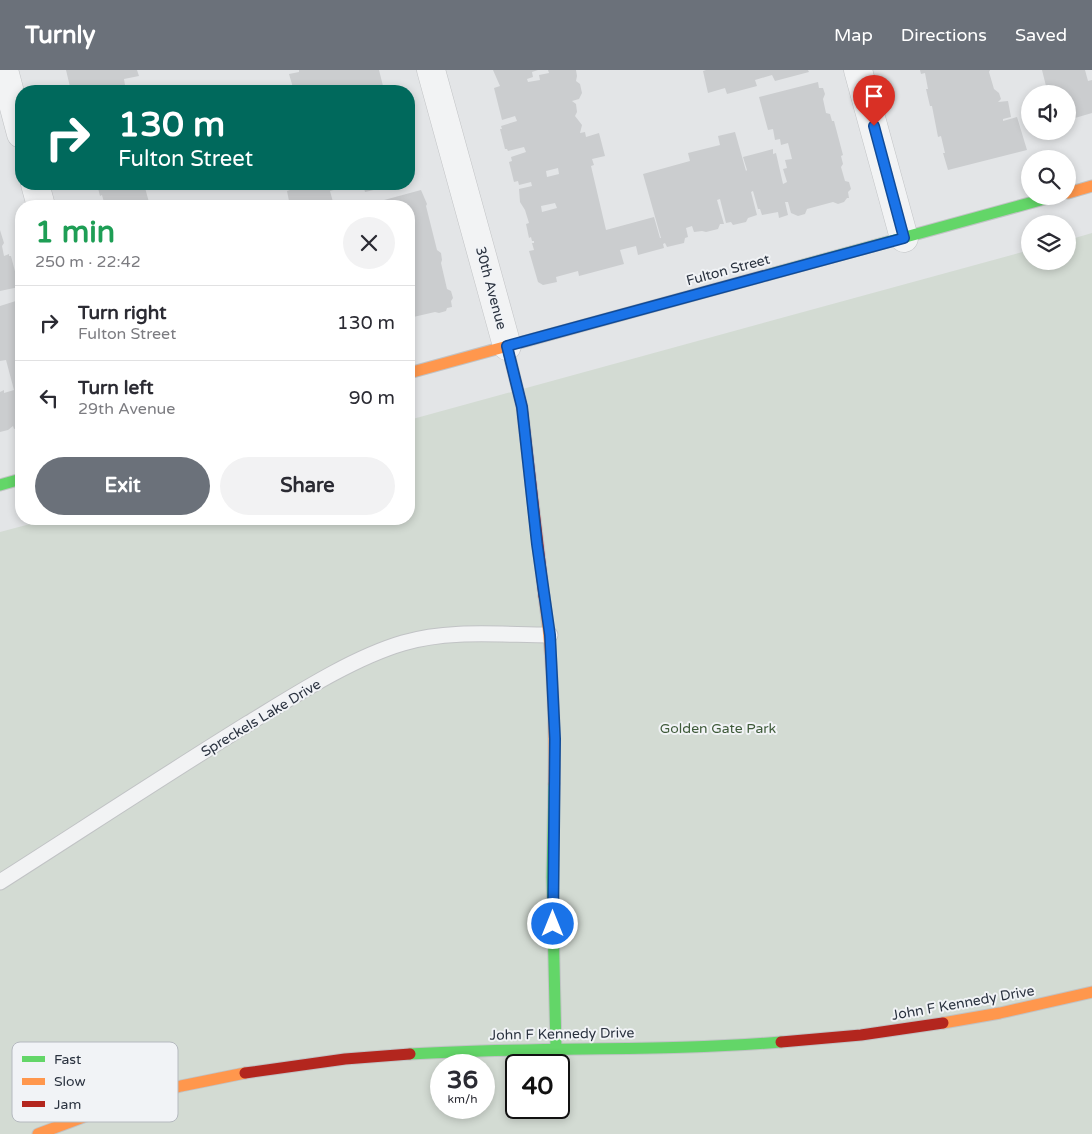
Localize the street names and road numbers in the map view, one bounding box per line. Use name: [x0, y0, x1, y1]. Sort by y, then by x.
street label: 30th Avenue: [472, 245, 510, 331]
street label: Fulton Street: [684, 250, 772, 289]
street label: Spreckels Lake Drive: [198, 675, 324, 760]
street label: John F Kennedy Drive: [890, 982, 1036, 1024]
street label: John F Kennedy Drive: [490, 1024, 635, 1044]

